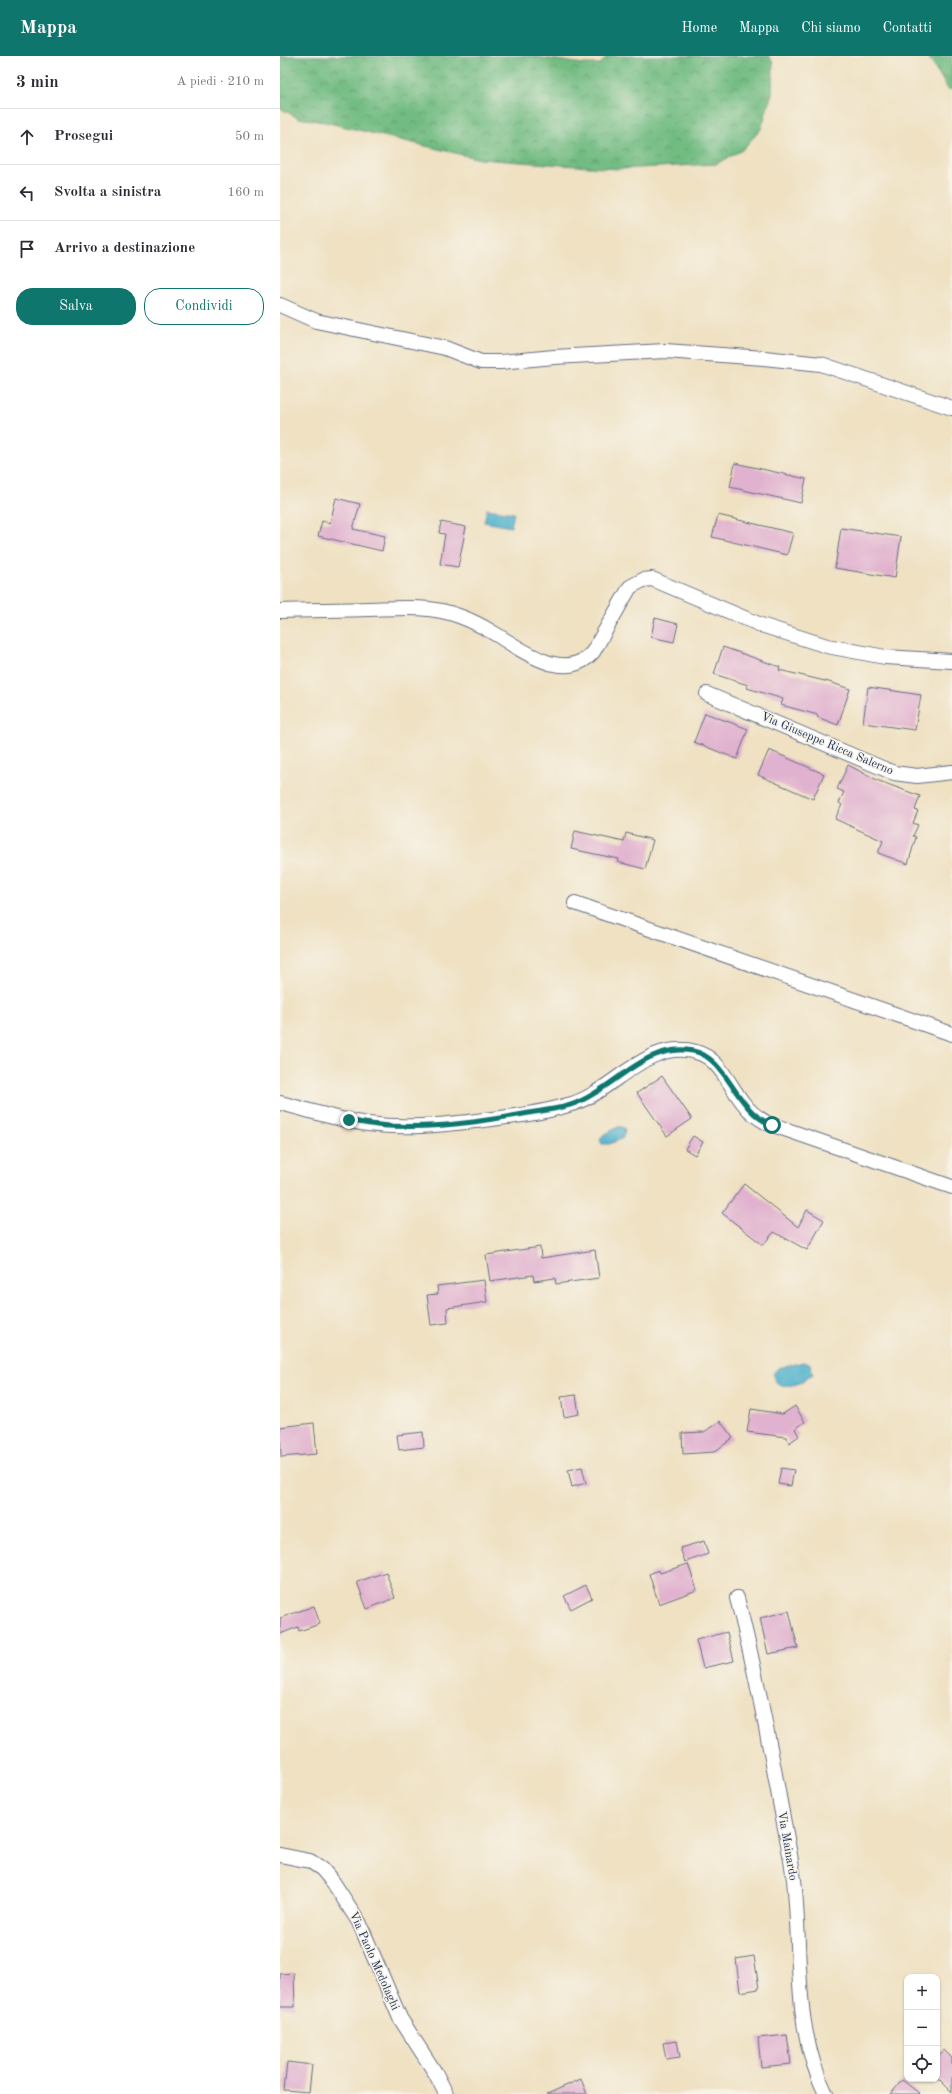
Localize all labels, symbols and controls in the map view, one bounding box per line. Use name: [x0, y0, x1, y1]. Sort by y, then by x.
text: Mappa: [20, 19, 77, 38]
text: Home: [682, 21, 717, 35]
text: Mappa: [739, 21, 779, 35]
text: Chi siamo: [801, 21, 861, 35]
text: Contatti: [883, 21, 932, 35]
text: 3 min: [16, 74, 59, 91]
text: A piedi · 210 m: [176, 75, 264, 88]
icon: ahead: [16, 126, 38, 148]
text: Prosegui: [54, 129, 113, 144]
text: 50 m: [235, 130, 264, 143]
icon: left: [16, 182, 38, 204]
text: Svolta a sinistra: [54, 185, 161, 200]
text: 160 m: [227, 186, 264, 199]
icon: arrive: [16, 238, 38, 260]
text: Arrivo a destinazione: [54, 241, 195, 256]
button: Salva: [16, 288, 136, 325]
button: Condividi: [144, 288, 264, 325]
street label: Via Giuseppe Ricca Salerno: [759, 711, 895, 777]
route end: [340, 1111, 358, 1129]
route start: [763, 1116, 781, 1134]
street label: Via Mainardo: [775, 1810, 799, 1882]
street label: Via Paolo Medolaghi: [347, 1910, 401, 2012]
map controls: [904, 1974, 940, 2082]
button: +: [904, 1974, 940, 2010]
button: −: [904, 2010, 940, 2046]
button: locate: [904, 2046, 940, 2082]

